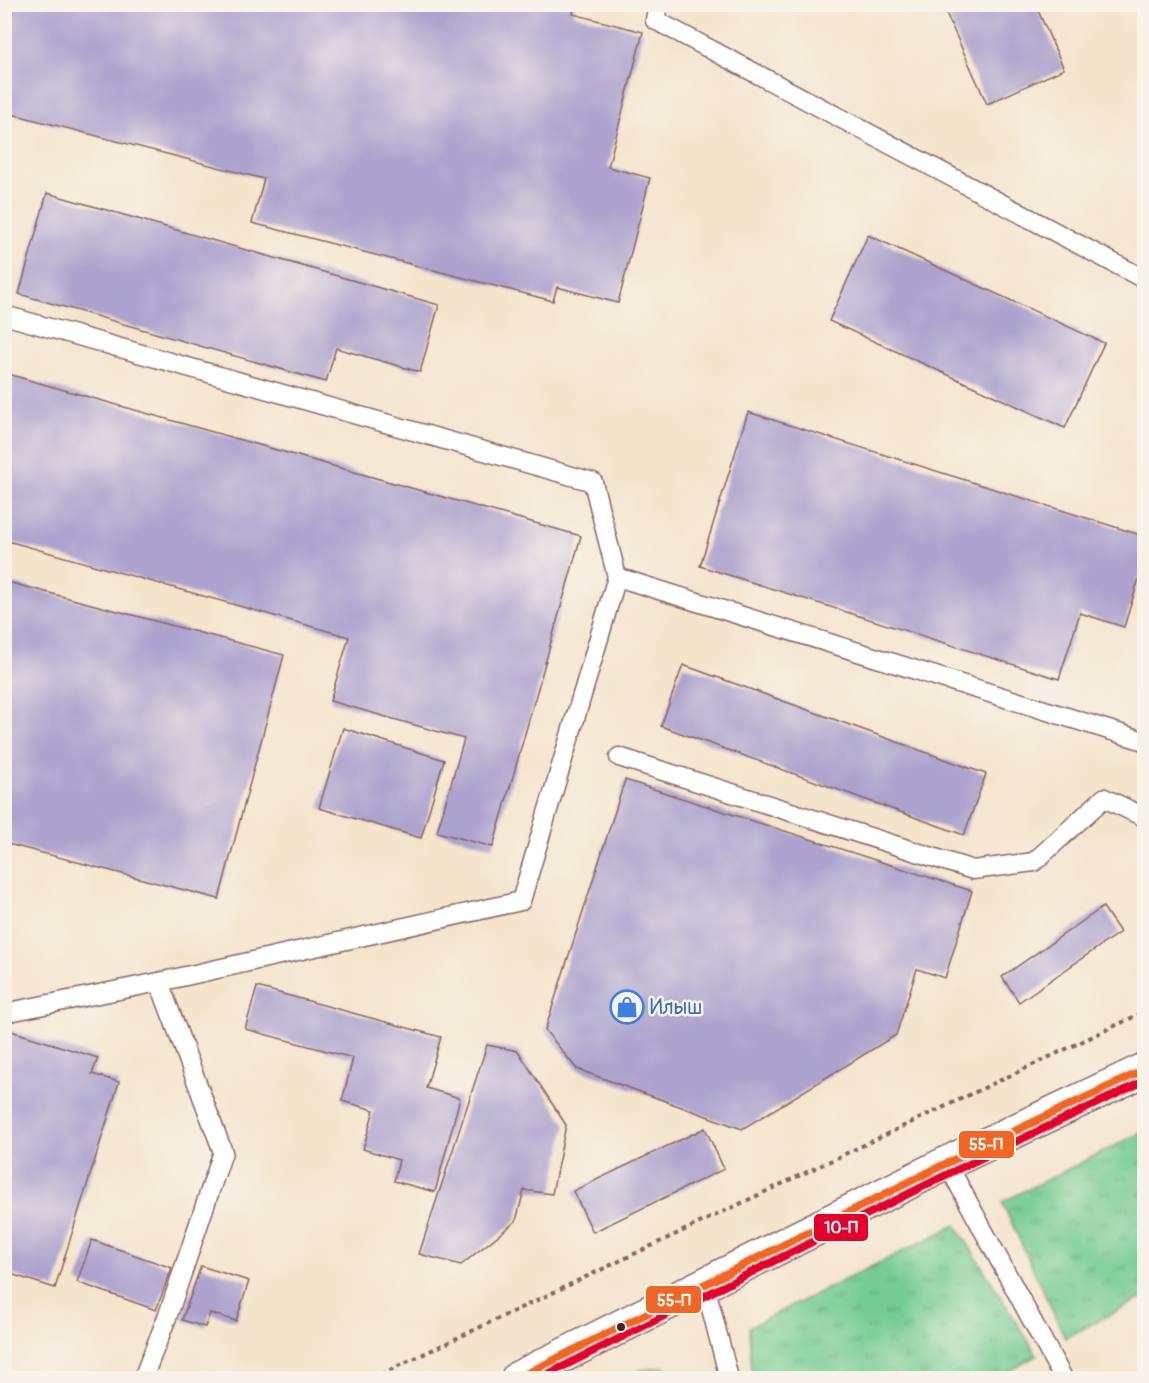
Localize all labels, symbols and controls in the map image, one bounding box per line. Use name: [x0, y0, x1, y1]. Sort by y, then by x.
shop icon: Илыш: [609, 989, 645, 1025]
place label: Илыш: [650, 994, 702, 1021]
line badge: 55-П: [958, 1130, 1015, 1159]
text: 55-П: [969, 1135, 1003, 1155]
line badge: 10-П: [813, 1213, 869, 1242]
text: 10-П: [824, 1218, 858, 1238]
line badge: 55-П: [645, 1285, 702, 1314]
text: 55-П: [657, 1291, 691, 1311]
unlabelled marker: [615, 1321, 627, 1333]

